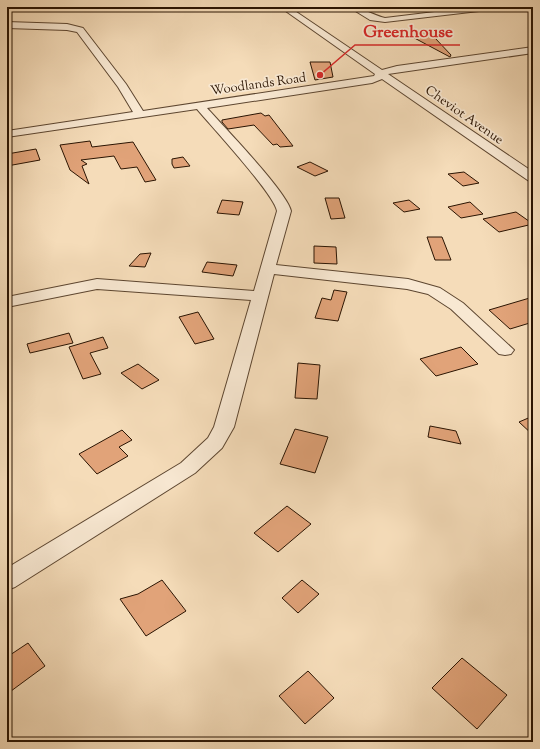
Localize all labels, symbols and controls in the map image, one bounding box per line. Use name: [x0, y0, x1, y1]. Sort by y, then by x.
callout: Greenhouse: [355, 16, 460, 45]
text: Greenhouse: [363, 21, 453, 45]
street label: Woodlands Road: [209, 69, 308, 101]
street label: Cheviot Avenue: [421, 82, 507, 149]

